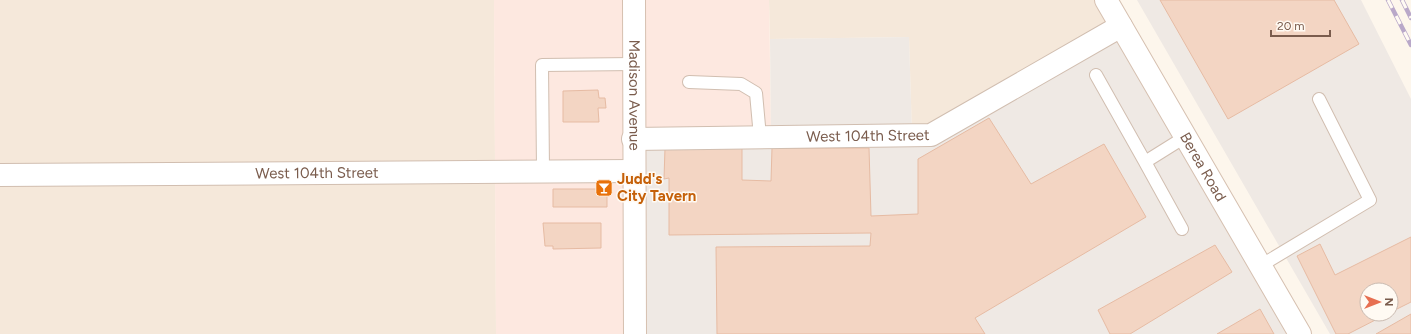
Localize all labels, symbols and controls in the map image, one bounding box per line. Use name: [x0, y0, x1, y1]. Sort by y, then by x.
scale bar: [1271, 12, 1330, 38]
text: 20 m: [1277, 19, 1305, 33]
street label: Madison Avenue: [625, 39, 643, 151]
street label: West 104th Street: [806, 126, 930, 146]
street label: Berea Road: [1176, 129, 1230, 205]
street label: West 104th Street: [255, 164, 379, 182]
place label: Judd's City Tavern: [617, 170, 696, 205]
bar icon: Judd's City Tavern: [594, 178, 614, 198]
north arrow: [1359, 282, 1399, 322]
text: N: [1382, 298, 1395, 306]

